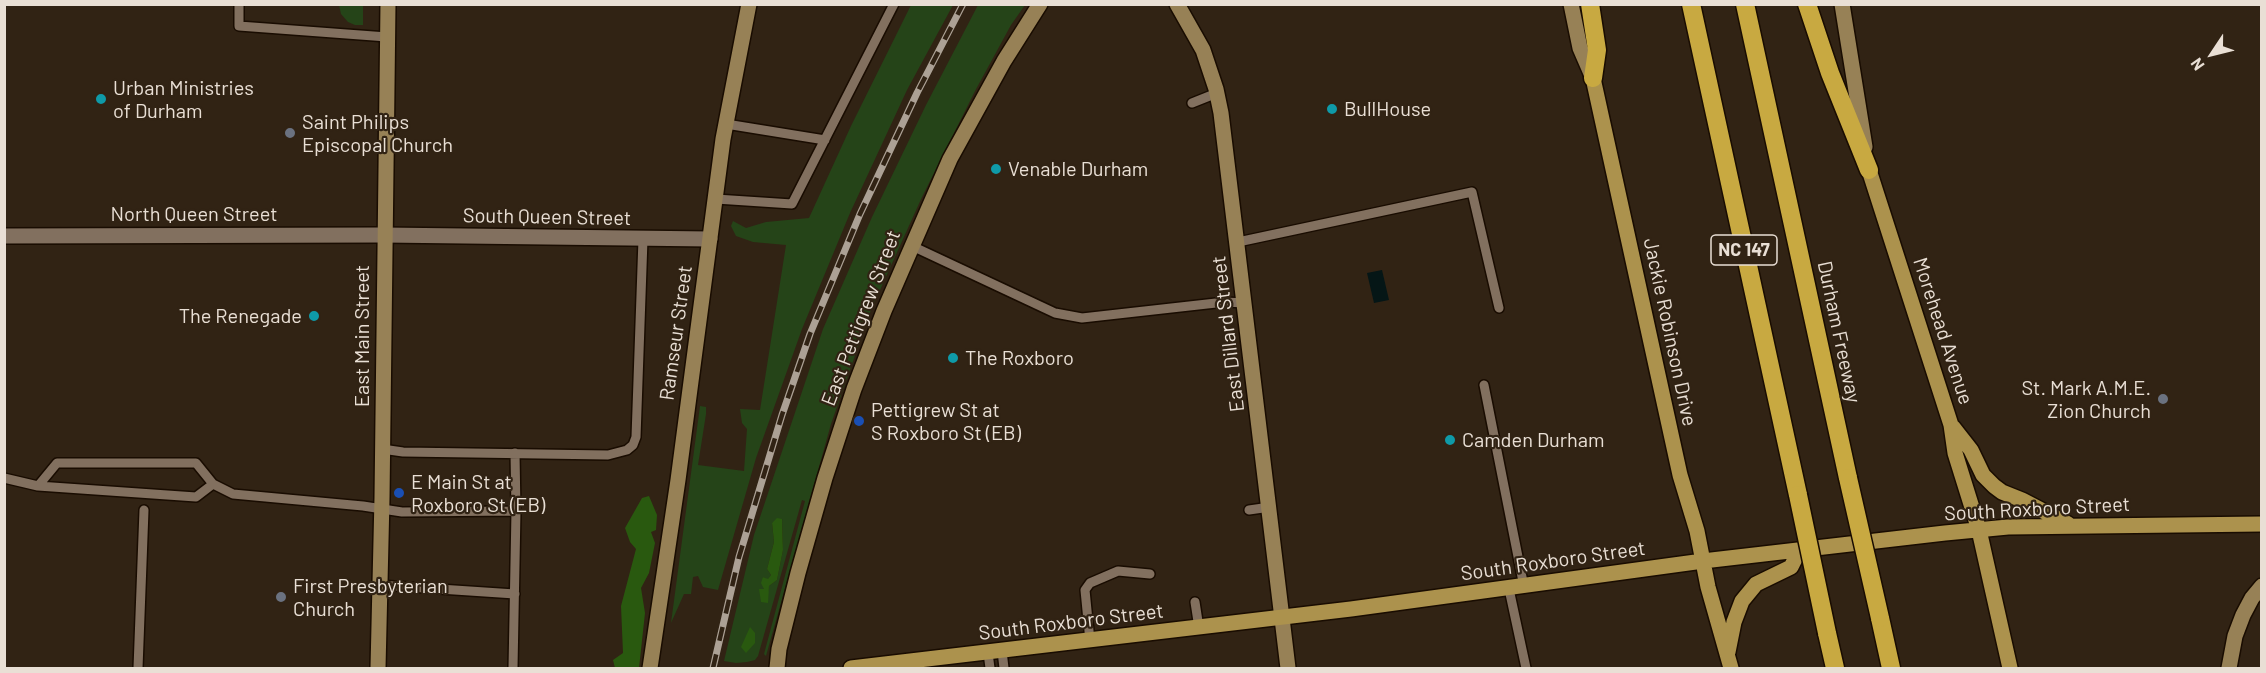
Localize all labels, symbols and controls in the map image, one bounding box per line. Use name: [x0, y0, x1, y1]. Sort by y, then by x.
north arrow: [2182, 24, 2242, 84]
text: N: [2186, 55, 2208, 74]
place label: Urban Ministries of Durham: [113, 76, 254, 123]
marker: Urban Ministries of Durham: [94, 92, 108, 106]
place label: BullHouse: [1344, 97, 1431, 121]
marker: BullHouse: [1325, 102, 1339, 116]
place label: Saint Philips Episcopal Church: [302, 110, 453, 157]
marker: Saint Philips Episcopal Church: [283, 126, 297, 140]
place label: Venable Durham: [1008, 157, 1148, 181]
marker: Venable Durham: [989, 162, 1003, 176]
street label: North Queen Street: [111, 202, 277, 226]
street label: South Queen Street: [463, 204, 631, 230]
street label: East Pettigrew Street: [816, 227, 906, 409]
road number: NC 147: [1711, 235, 1777, 265]
street label: Jackie Robinson Drive: [1638, 236, 1702, 428]
street label: East Dillard Street: [1207, 255, 1249, 413]
street label: Morehead Avenue: [1908, 255, 1978, 407]
street label: Durham Freeway: [1812, 259, 1866, 405]
street label: Ramseur Street: [655, 264, 697, 402]
street label: East Main Street: [350, 265, 374, 407]
place label: The Renegade: [179, 304, 302, 328]
marker: The Renegade: [307, 309, 321, 323]
place label: The Roxboro: [965, 346, 1074, 370]
marker: The Roxboro: [946, 351, 960, 365]
place label: St. Mark A.M.E. Zion Church: [2021, 376, 2151, 423]
marker: St. Mark A.M.E. Zion Church: [2156, 392, 2170, 406]
place label: Pettigrew St at S Roxboro St (EB): [871, 398, 1021, 445]
marker: Pettigrew St at S Roxboro St (EB): [852, 414, 866, 428]
place label: Camden Durham: [1462, 428, 1605, 452]
marker: Camden Durham: [1443, 433, 1457, 447]
place label: E Main St at Roxboro St (EB): [411, 470, 545, 517]
marker: E Main St at Roxboro St (EB): [392, 486, 406, 500]
street label: South Roxboro Street: [1943, 492, 2131, 526]
street label: South Roxboro Street: [1459, 536, 1647, 586]
place label: First Presbyterian Church: [293, 574, 448, 621]
marker: First Presbyterian Church: [274, 590, 288, 604]
street label: South Roxboro Street: [977, 599, 1165, 645]

